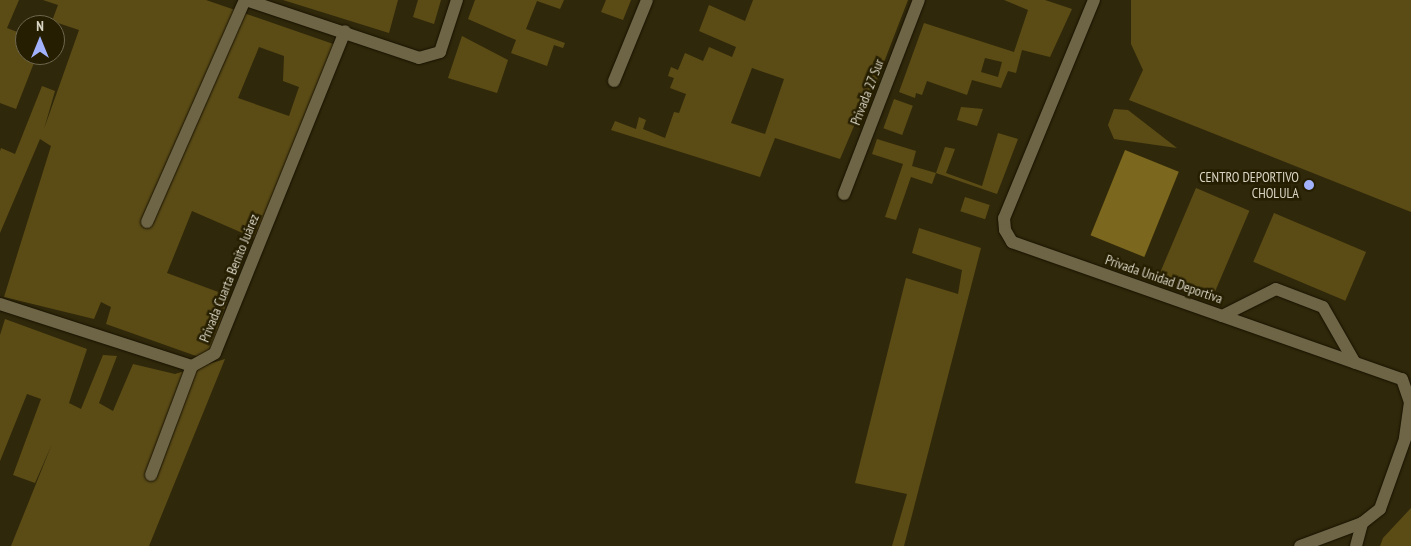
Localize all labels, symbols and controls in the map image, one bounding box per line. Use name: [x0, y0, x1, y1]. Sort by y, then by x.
north arrow: [15, 15, 65, 65]
text: N: [36, 17, 44, 35]
street label: Privada 27 Sur: [847, 56, 887, 128]
place label: CENTRO DEPORTIVO CHOLULA: [1199, 169, 1299, 202]
marker: CENTRO DEPORTIVO CHOLULA: [1303, 179, 1315, 191]
street label: Privada Cuarta Benito Juárez: [196, 211, 262, 345]
street label: Privada Unidad Deportiva: [1103, 251, 1225, 307]

